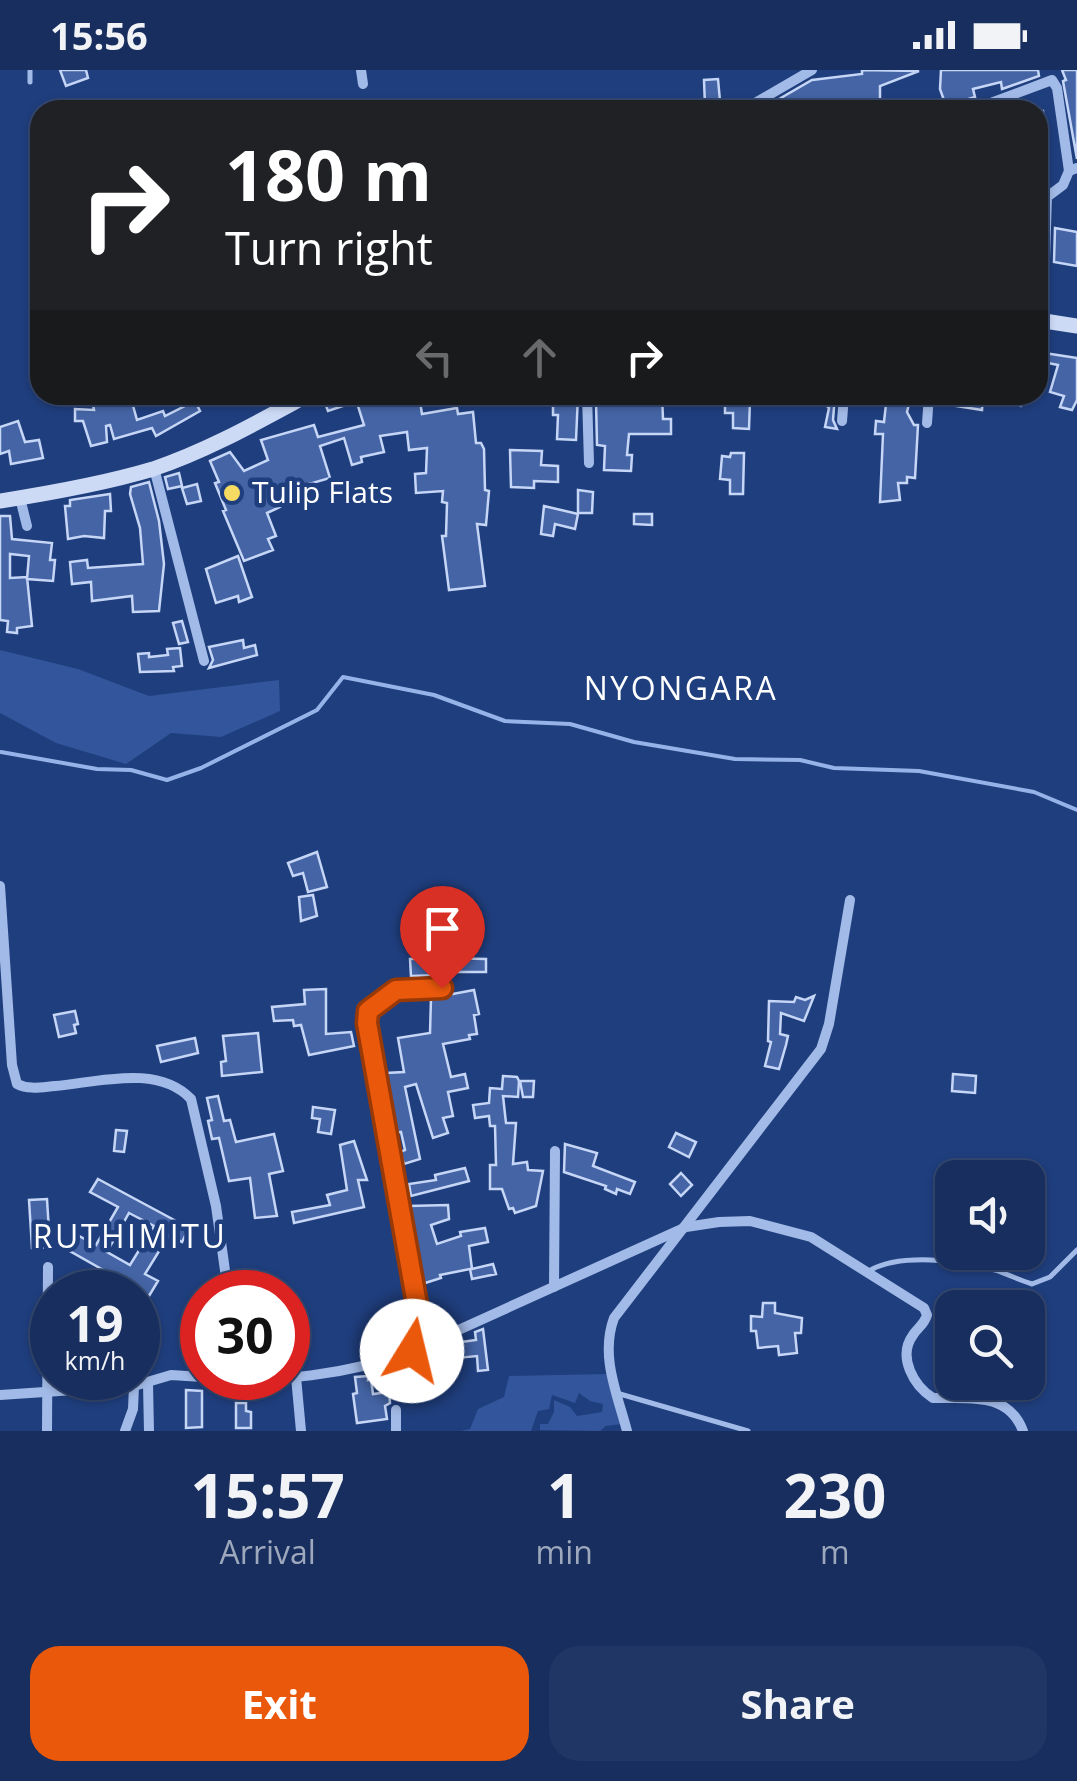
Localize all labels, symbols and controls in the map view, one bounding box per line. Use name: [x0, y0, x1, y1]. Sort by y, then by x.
text: 15:56: [50, 9, 148, 61]
text: 180 m: [225, 126, 432, 222]
icon: right: [60, 140, 190, 270]
text: Turn right: [225, 217, 433, 278]
icon: left: [407, 330, 462, 385]
icon: ahead: [512, 330, 567, 385]
icon: right: [617, 330, 672, 385]
place label: Tulip Flats: [252, 471, 393, 512]
marker: Tulip Flats: [221, 482, 243, 504]
district label: NYONGARA: [584, 666, 778, 709]
pin: [400, 886, 485, 989]
icon: arrive: [415, 901, 470, 956]
map controls: [935, 1160, 1045, 1400]
button: sound: [935, 1160, 1045, 1270]
district label: RUTHIMITU: [33, 1214, 227, 1257]
speed limit sign: 30: [180, 1270, 310, 1400]
text: 19: [66, 1289, 124, 1357]
button: search: [935, 1290, 1045, 1400]
position arrow: [360, 1299, 464, 1403]
text: km/h: [65, 1343, 125, 1377]
text: 15:57: [191, 1454, 345, 1536]
text: 1: [547, 1454, 581, 1536]
text: 230: [783, 1454, 886, 1536]
text: Arrival: [220, 1530, 316, 1573]
text: min: [536, 1530, 593, 1573]
text: m: [820, 1530, 850, 1573]
button: Exit: [30, 1646, 529, 1761]
button: Share: [549, 1646, 1047, 1761]

